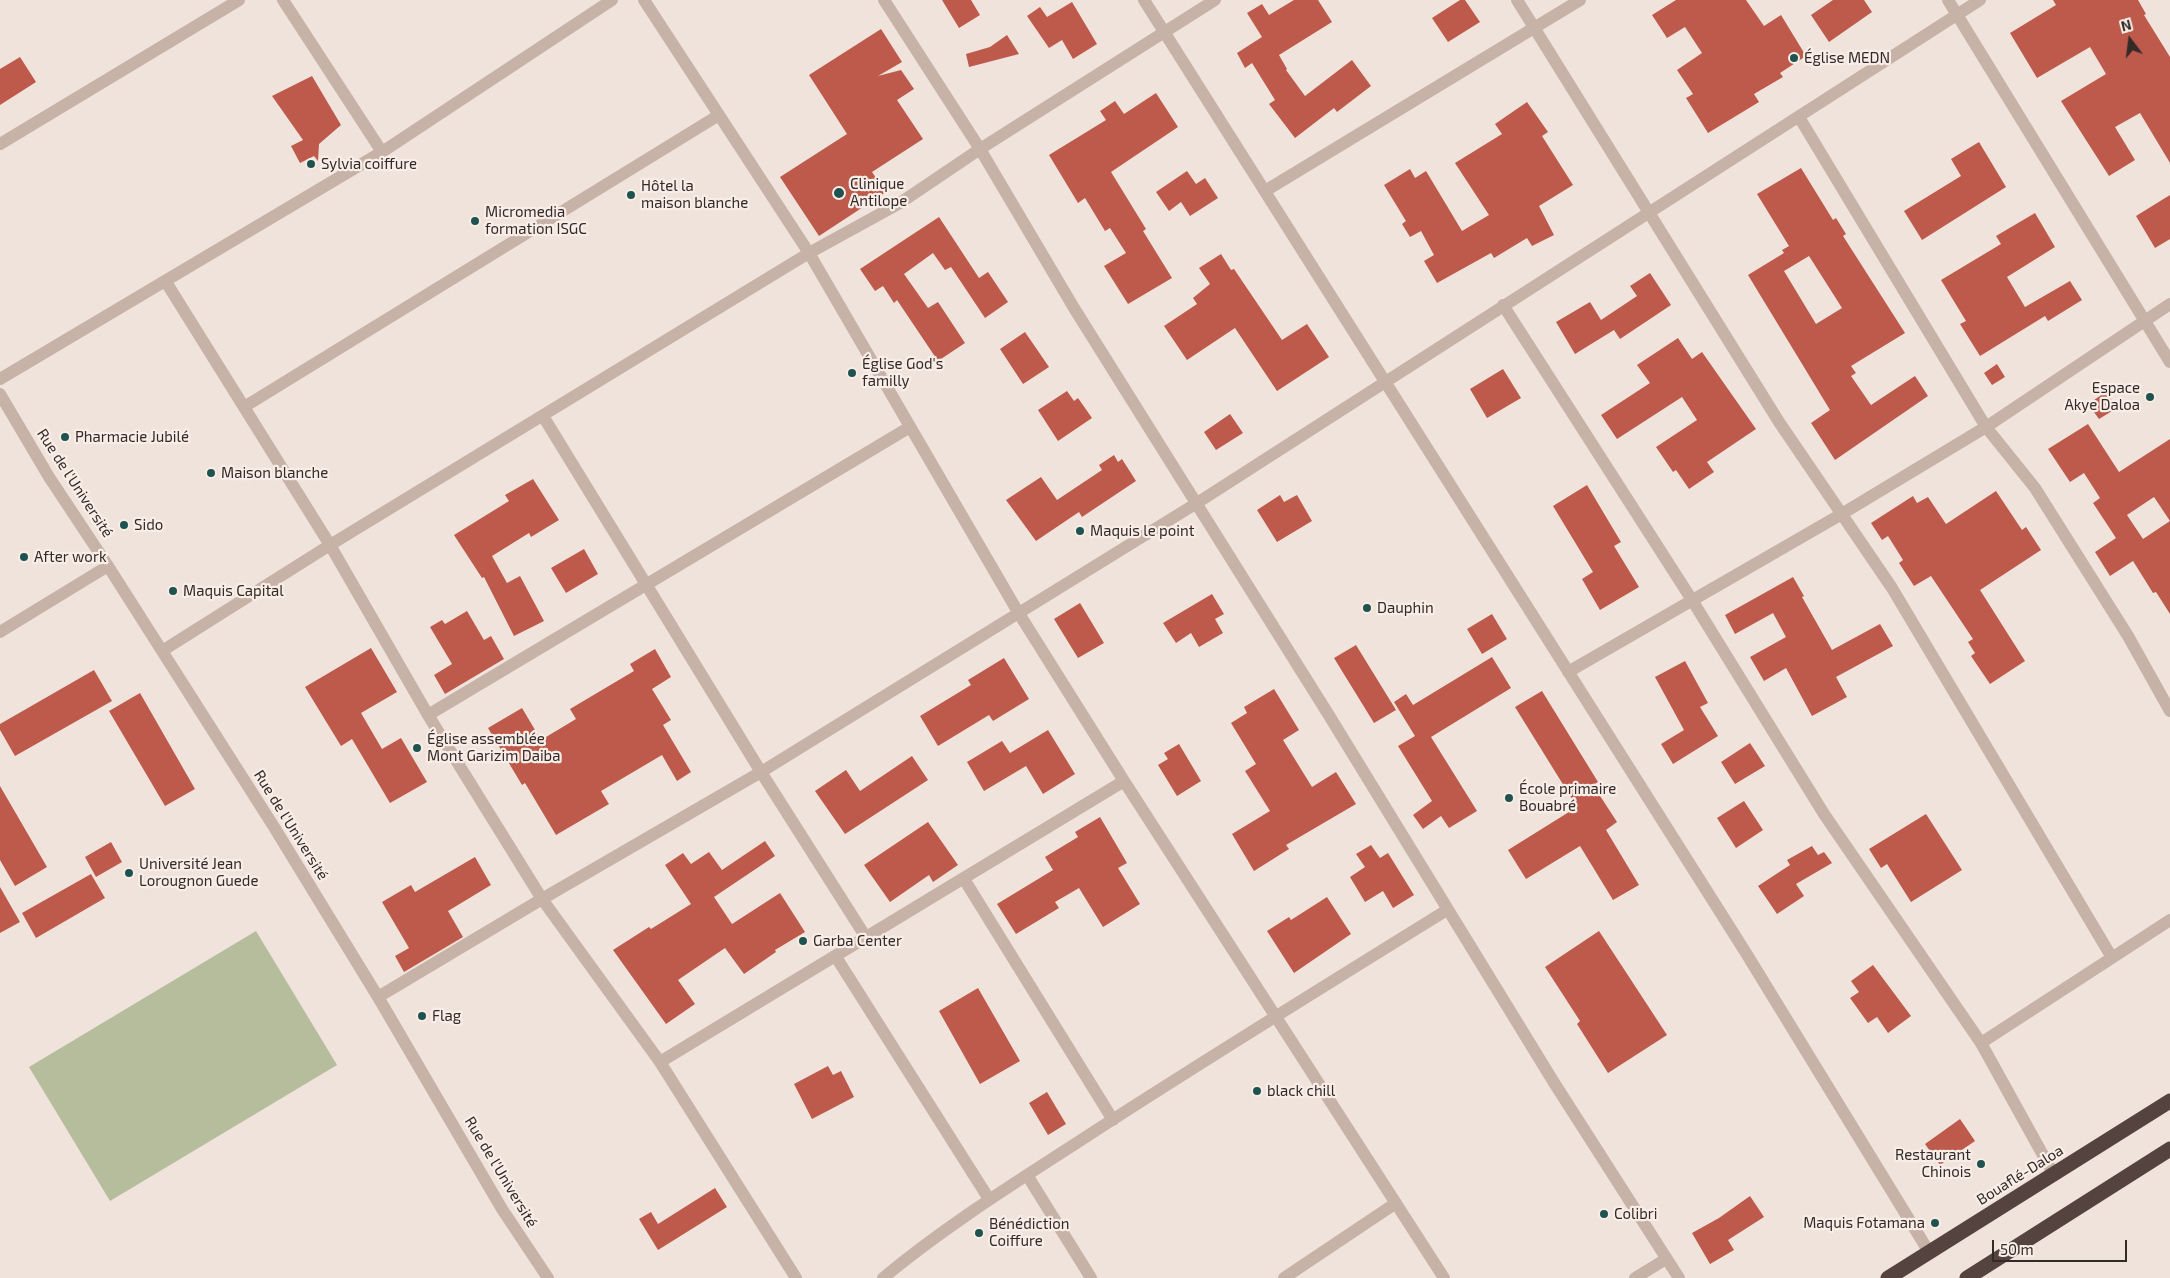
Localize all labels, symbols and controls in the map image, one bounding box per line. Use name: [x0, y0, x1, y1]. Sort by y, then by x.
north arrow: [2105, 15, 2155, 65]
text: N: [2119, 16, 2133, 35]
place label: Église MEDN: [1804, 49, 1890, 67]
marker: Église MEDN: [1788, 52, 1800, 64]
place label: Sylvia coiffure: [321, 155, 417, 173]
marker: Sylvia coiffure: [305, 158, 317, 170]
place label: Clinique Antilope: [850, 175, 907, 210]
place label: Hôtel la maison blanche: [641, 177, 748, 212]
marker: Clinique Antilope: [832, 186, 846, 200]
marker: Hôtel la maison blanche: [625, 189, 637, 201]
place label: Micromedia formation ISGC: [485, 203, 587, 238]
marker: Micromedia formation ISGC: [469, 215, 481, 227]
place label: Église God's familly: [862, 355, 943, 390]
marker: Église God's familly: [846, 367, 858, 379]
place label: Espace Akye Daloa: [2064, 379, 2140, 414]
marker: Espace Akye Daloa: [2144, 391, 2156, 403]
street label: Rue de l'Université: [33, 425, 117, 541]
place label: Pharmacie Jubilé: [75, 428, 189, 446]
marker: Pharmacie Jubilé: [59, 431, 71, 443]
place label: Maison blanche: [221, 464, 328, 482]
marker: Maison blanche: [205, 467, 217, 479]
place label: Sido: [134, 516, 163, 534]
marker: Sido: [118, 519, 130, 531]
place label: Maquis le point: [1090, 522, 1194, 540]
marker: Maquis le point: [1074, 525, 1086, 537]
place label: After work: [34, 548, 107, 566]
marker: After work: [18, 551, 30, 563]
place label: Maquis Capital: [183, 582, 284, 600]
marker: Maquis Capital: [167, 585, 179, 597]
place label: Dauphin: [1377, 599, 1434, 617]
marker: Dauphin: [1361, 602, 1373, 614]
place label: Église assemblée Mont Garizim Daiba: [427, 730, 560, 765]
marker: Église assemblée Mont Garizim Daiba: [411, 742, 423, 754]
street label: Rue de l'Université: [250, 767, 332, 883]
place label: École primaire Bouabré: [1519, 780, 1616, 815]
marker: École primaire Bouabré: [1503, 792, 1515, 804]
place label: Université Jean Lorougnon Guede: [139, 855, 258, 890]
marker: Université Jean Lorougnon Guede: [123, 867, 135, 879]
place label: Garba Center: [813, 932, 902, 950]
marker: Garba Center: [797, 935, 809, 947]
place label: Flag: [432, 1007, 461, 1025]
marker: Flag: [416, 1010, 428, 1022]
place label: black chill: [1267, 1082, 1335, 1100]
marker: black chill: [1251, 1085, 1263, 1097]
street label: Rue de l'Université: [461, 1113, 541, 1231]
street label: Bouaflé-Daloa: [1973, 1141, 2067, 1209]
place label: Restaurant Chinois: [1895, 1146, 1971, 1181]
marker: Restaurant Chinois: [1975, 1158, 1987, 1170]
place label: Colibri: [1614, 1205, 1658, 1223]
marker: Colibri: [1598, 1208, 1610, 1220]
place label: Maquis Fotamana: [1803, 1214, 1925, 1232]
place label: Bénédiction Coiffure: [989, 1215, 1069, 1250]
marker: Maquis Fotamana: [1929, 1217, 1941, 1229]
marker: Bénédiction Coiffure: [973, 1227, 985, 1239]
scale bar: [1995, 1230, 2130, 1262]
text: 50 m: [2000, 1240, 2034, 1258]

